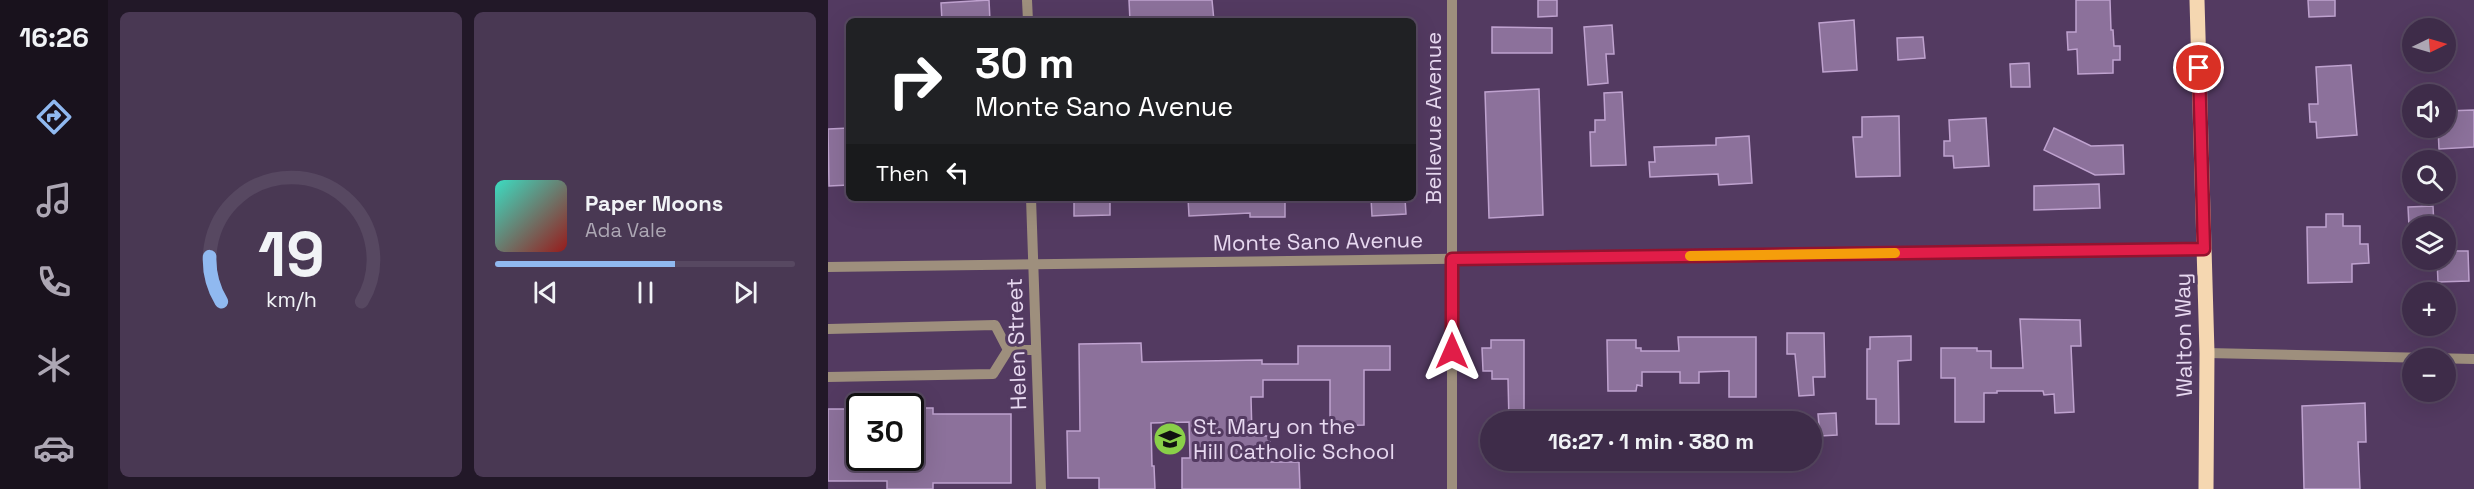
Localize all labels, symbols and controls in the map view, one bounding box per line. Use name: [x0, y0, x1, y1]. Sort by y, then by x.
north arrow: [2402, 18, 2456, 72]
map controls: [2402, 18, 2456, 402]
text: 16:26: [19, 20, 89, 55]
street label: Bellevue Avenue: [1419, 32, 1447, 204]
text: 30 m: [975, 37, 1074, 90]
icon: right: [876, 42, 954, 120]
pin: [2173, 42, 2224, 93]
icon: arrive: [2182, 51, 2215, 84]
button: sound: [2402, 84, 2456, 138]
text: Monte Sano Avenue: [975, 89, 1233, 124]
icon: directions: [33, 96, 75, 138]
button: search: [2402, 150, 2456, 204]
icon: left: [941, 156, 974, 189]
text: Then: [876, 159, 929, 187]
icon: music: [33, 179, 75, 221]
text: Paper Moons: [585, 189, 723, 217]
text: 19: [258, 215, 324, 294]
button: layers: [2402, 216, 2456, 270]
text: Ada Vale: [585, 217, 667, 243]
street label: Monte Sano Avenue: [1213, 225, 1423, 257]
icon: phone: [33, 261, 75, 303]
street label: Walton Way: [2168, 273, 2198, 397]
icon: previous: [529, 276, 562, 309]
icon: pause: [629, 276, 662, 309]
icon: next: [729, 276, 762, 309]
street label: Helen Street: [1000, 277, 1032, 411]
button: +: [2402, 282, 2456, 336]
text: km/h: [265, 286, 317, 313]
position arrow: [1420, 319, 1484, 383]
icon: climate: [33, 344, 75, 386]
button: −: [2402, 348, 2456, 402]
speed limit sign: 30: [846, 393, 924, 471]
place label: St. Mary on the Hill Catholic School: [1193, 412, 1395, 465]
school or university icon: St. Mary on the Hill Catholic School: [1152, 421, 1188, 457]
icon: car: [33, 427, 75, 469]
text: 16:27 · 1 min · 380 m: [1548, 427, 1754, 455]

